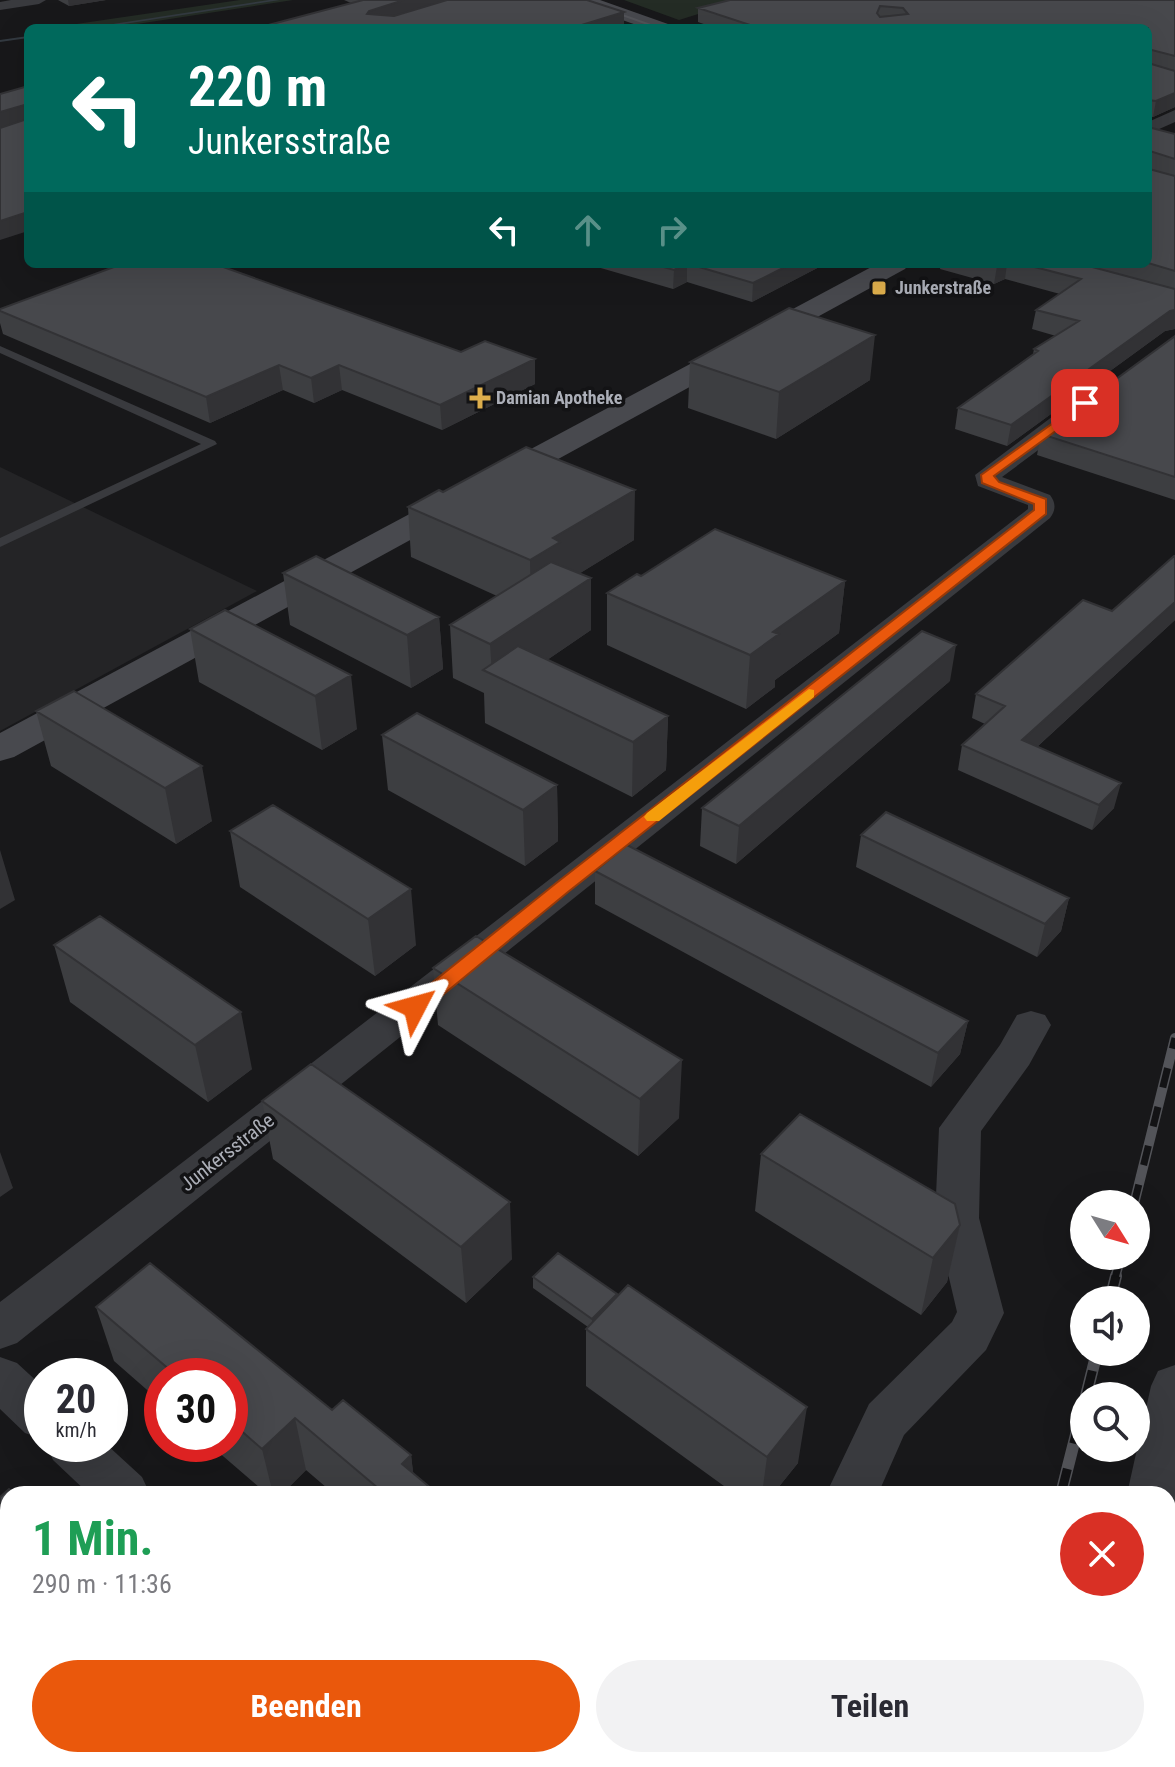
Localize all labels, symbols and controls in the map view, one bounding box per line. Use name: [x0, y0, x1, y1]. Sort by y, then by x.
text: 220 m: [188, 54, 327, 120]
icon: left: [56, 56, 160, 160]
text: Junkersstraße: [188, 121, 391, 163]
icon: left: [482, 208, 526, 252]
icon: ahead: [566, 208, 610, 252]
icon: right: [650, 208, 694, 252]
place label: Junkerstraße: [895, 277, 991, 298]
marker: Junkerstraße: [870, 279, 888, 297]
pin: [1051, 369, 1119, 437]
icon: arrive: [1063, 381, 1107, 425]
place label: Damian Apotheke: [496, 387, 623, 408]
marker: Damian Apotheke: [471, 389, 489, 407]
position arrow: [373, 965, 457, 1049]
street label: Junkersstraße: [175, 1108, 279, 1196]
north arrow: [1070, 1190, 1150, 1270]
map controls: [1070, 1190, 1150, 1462]
button: sound: [1070, 1286, 1150, 1366]
speed limit sign: 30: [144, 1358, 248, 1462]
text: 20: [56, 1376, 96, 1423]
button: search: [1070, 1382, 1150, 1462]
text: km/h: [55, 1418, 97, 1442]
text: 1 Min.: [32, 1510, 153, 1567]
button: close: [1060, 1512, 1144, 1596]
text: 290 m · 11:36: [32, 1569, 172, 1599]
button: Beenden: [32, 1660, 580, 1752]
button: Teilen: [596, 1660, 1144, 1752]

